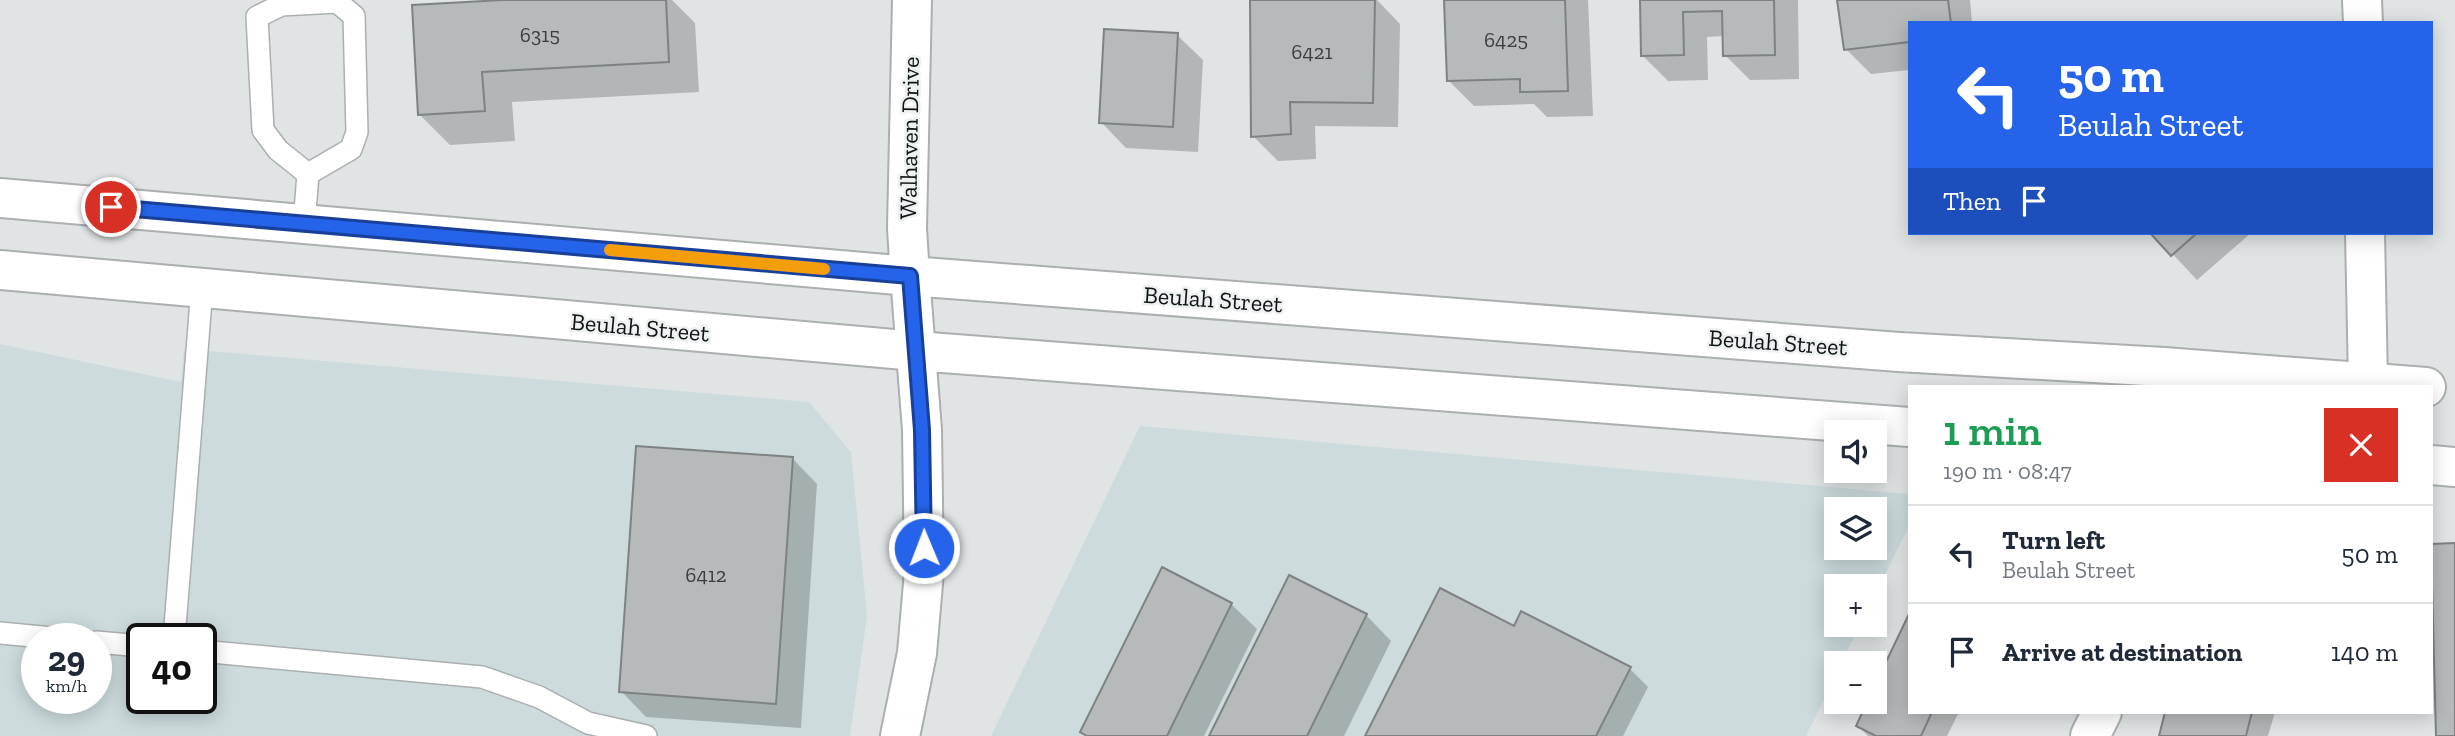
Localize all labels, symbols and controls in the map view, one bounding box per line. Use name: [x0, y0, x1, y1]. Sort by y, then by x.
house number: 6315: [520, 22, 560, 47]
house number: 6425: [1484, 27, 1528, 52]
house number: 6421: [1291, 39, 1333, 64]
text: 50 m: [2058, 46, 2164, 105]
icon: left: [1943, 49, 2034, 140]
street label: Walhaven Drive: [893, 56, 925, 220]
text: Beulah Street: [2058, 106, 2243, 144]
pin: [81, 177, 141, 237]
icon: arrive: [2015, 182, 2053, 220]
text: Then: [1943, 185, 2001, 217]
icon: arrive: [92, 188, 130, 226]
street label: Beulah Street: [1143, 280, 1283, 318]
street label: Beulah Street: [569, 306, 711, 348]
street label: Beulah Street: [1708, 323, 1848, 361]
text: 1 min: [1943, 405, 2042, 456]
button: close: [2324, 408, 2398, 482]
map controls: [1824, 420, 1887, 714]
button: sound: [1824, 420, 1887, 483]
text: 190 m · 08:47: [1943, 457, 2072, 485]
button: layers: [1824, 497, 1887, 560]
position arrow: [887, 511, 961, 585]
text: Turn left: [2002, 524, 2105, 556]
icon: left: [1943, 535, 1981, 573]
text: 50 m: [2341, 538, 2398, 570]
text: Beulah Street: [2002, 556, 2135, 584]
house number: 6412: [685, 562, 727, 587]
button: +: [1824, 574, 1887, 637]
speed limit sign: 40: [126, 623, 217, 714]
icon: arrive: [1943, 633, 1981, 671]
text: Arrive at destination: [2002, 636, 2242, 668]
text: 140 m: [2331, 636, 2398, 668]
text: 29: [48, 638, 85, 680]
button: −: [1824, 651, 1887, 714]
text: km/h: [46, 675, 87, 697]

